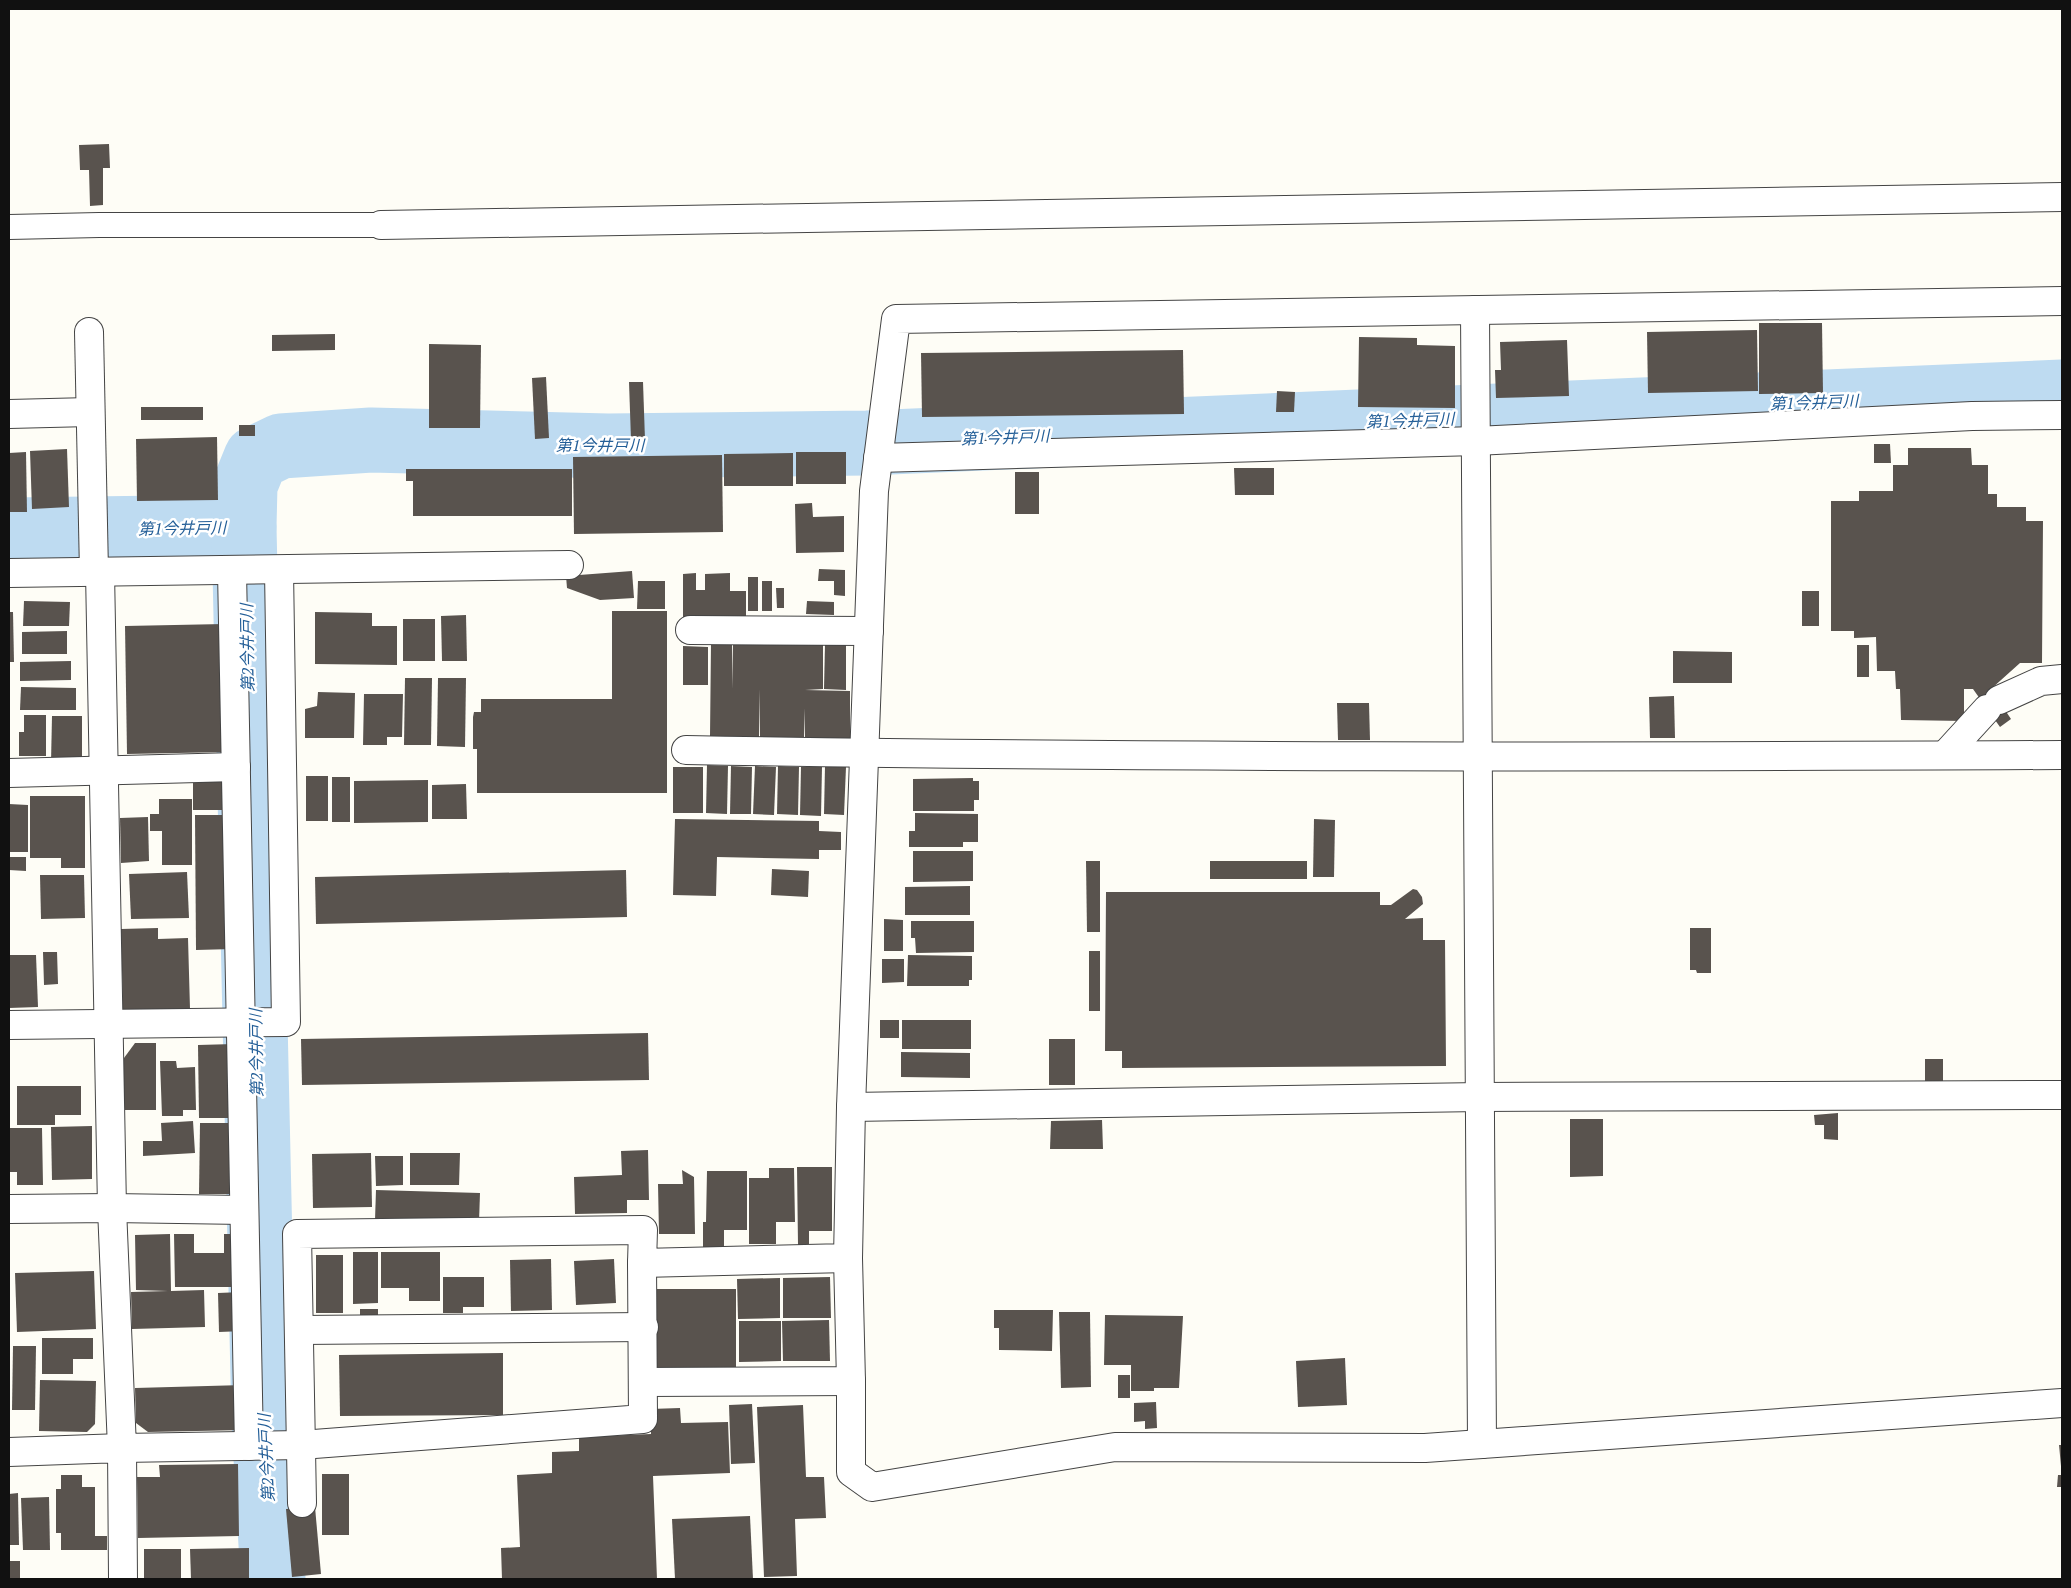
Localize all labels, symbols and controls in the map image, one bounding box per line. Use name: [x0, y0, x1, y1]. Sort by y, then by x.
water label: 第1今井戸川: [1769, 389, 1861, 415]
water label: 第1今井戸川: [1365, 407, 1457, 433]
water label: 第1今井戸川: [960, 424, 1052, 450]
water label: 第1今井戸川: [556, 434, 646, 456]
water label: 第1今井戸川: [138, 516, 228, 540]
water label: 第2今井戸川: [235, 602, 259, 692]
water label: 第2今井戸川: [244, 1007, 268, 1097]
water label: 第2今井戸川: [253, 1411, 279, 1503]

